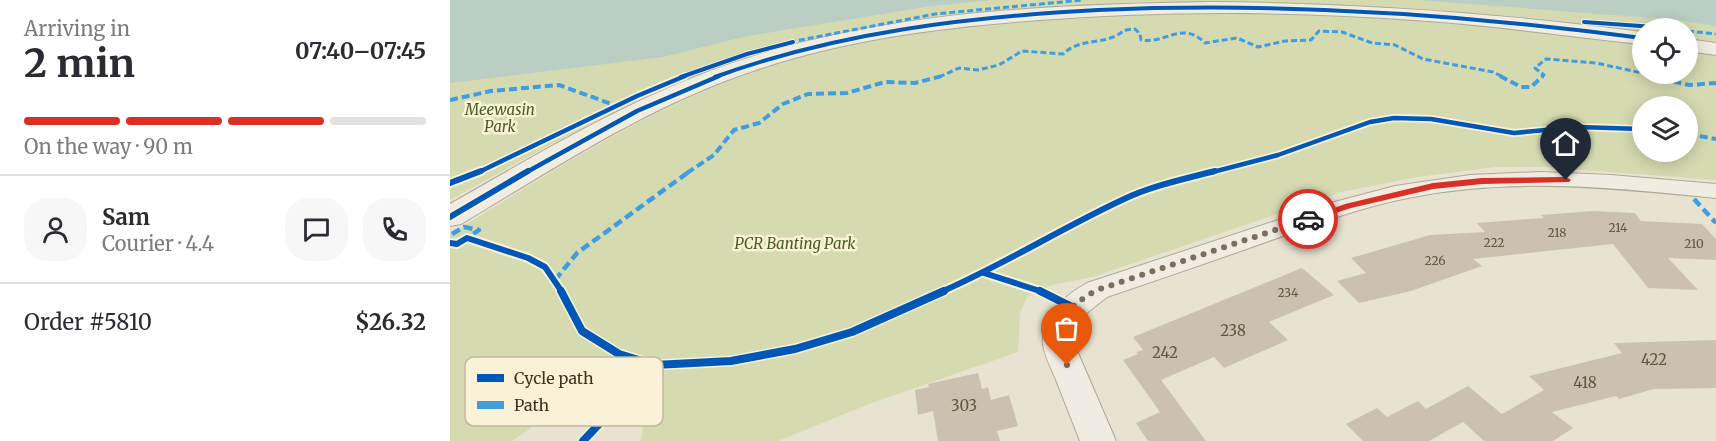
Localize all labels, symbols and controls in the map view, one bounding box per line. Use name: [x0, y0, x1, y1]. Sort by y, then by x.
text: Arriving in: [24, 16, 130, 41]
map controls: [1632, 18, 1698, 162]
button: locate: [1632, 18, 1698, 84]
text: 07:40–07:45: [295, 37, 426, 65]
text: 2 min: [24, 39, 135, 88]
button: layers: [1632, 96, 1698, 162]
park label: Meewasin Park: [464, 100, 535, 136]
pin: [1540, 118, 1591, 180]
icon: home: [1549, 127, 1582, 160]
text: On the way · 90 m: [24, 134, 193, 159]
courier: [1278, 189, 1338, 249]
button: person: [24, 198, 87, 261]
button: chat: [285, 198, 348, 261]
button: phone: [363, 198, 426, 261]
text: Sam: [102, 203, 150, 231]
icon: car: [1292, 203, 1325, 236]
house number: 214: [1609, 220, 1628, 235]
house number: 218: [1548, 225, 1566, 240]
text: Courier · 4.4: [102, 231, 214, 256]
park label: PCR Banting Park: [734, 234, 856, 253]
house number: 222: [1484, 235, 1504, 250]
house number: 210: [1684, 236, 1704, 251]
house number: 226: [1424, 253, 1446, 268]
house number: 234: [1278, 285, 1299, 300]
pin: [1041, 303, 1092, 365]
text: Order #5810: [24, 308, 152, 336]
text: $26.32: [355, 308, 426, 336]
icon: bag: [1050, 312, 1083, 345]
house number: 238: [1220, 321, 1246, 340]
house number: 242: [1152, 343, 1178, 362]
house number: 422: [1641, 350, 1667, 369]
legend: [465, 357, 663, 426]
text: Cycle path: [514, 368, 594, 388]
house number: 418: [1573, 373, 1597, 392]
text: Path: [514, 395, 550, 415]
house number: 303: [951, 396, 977, 415]

